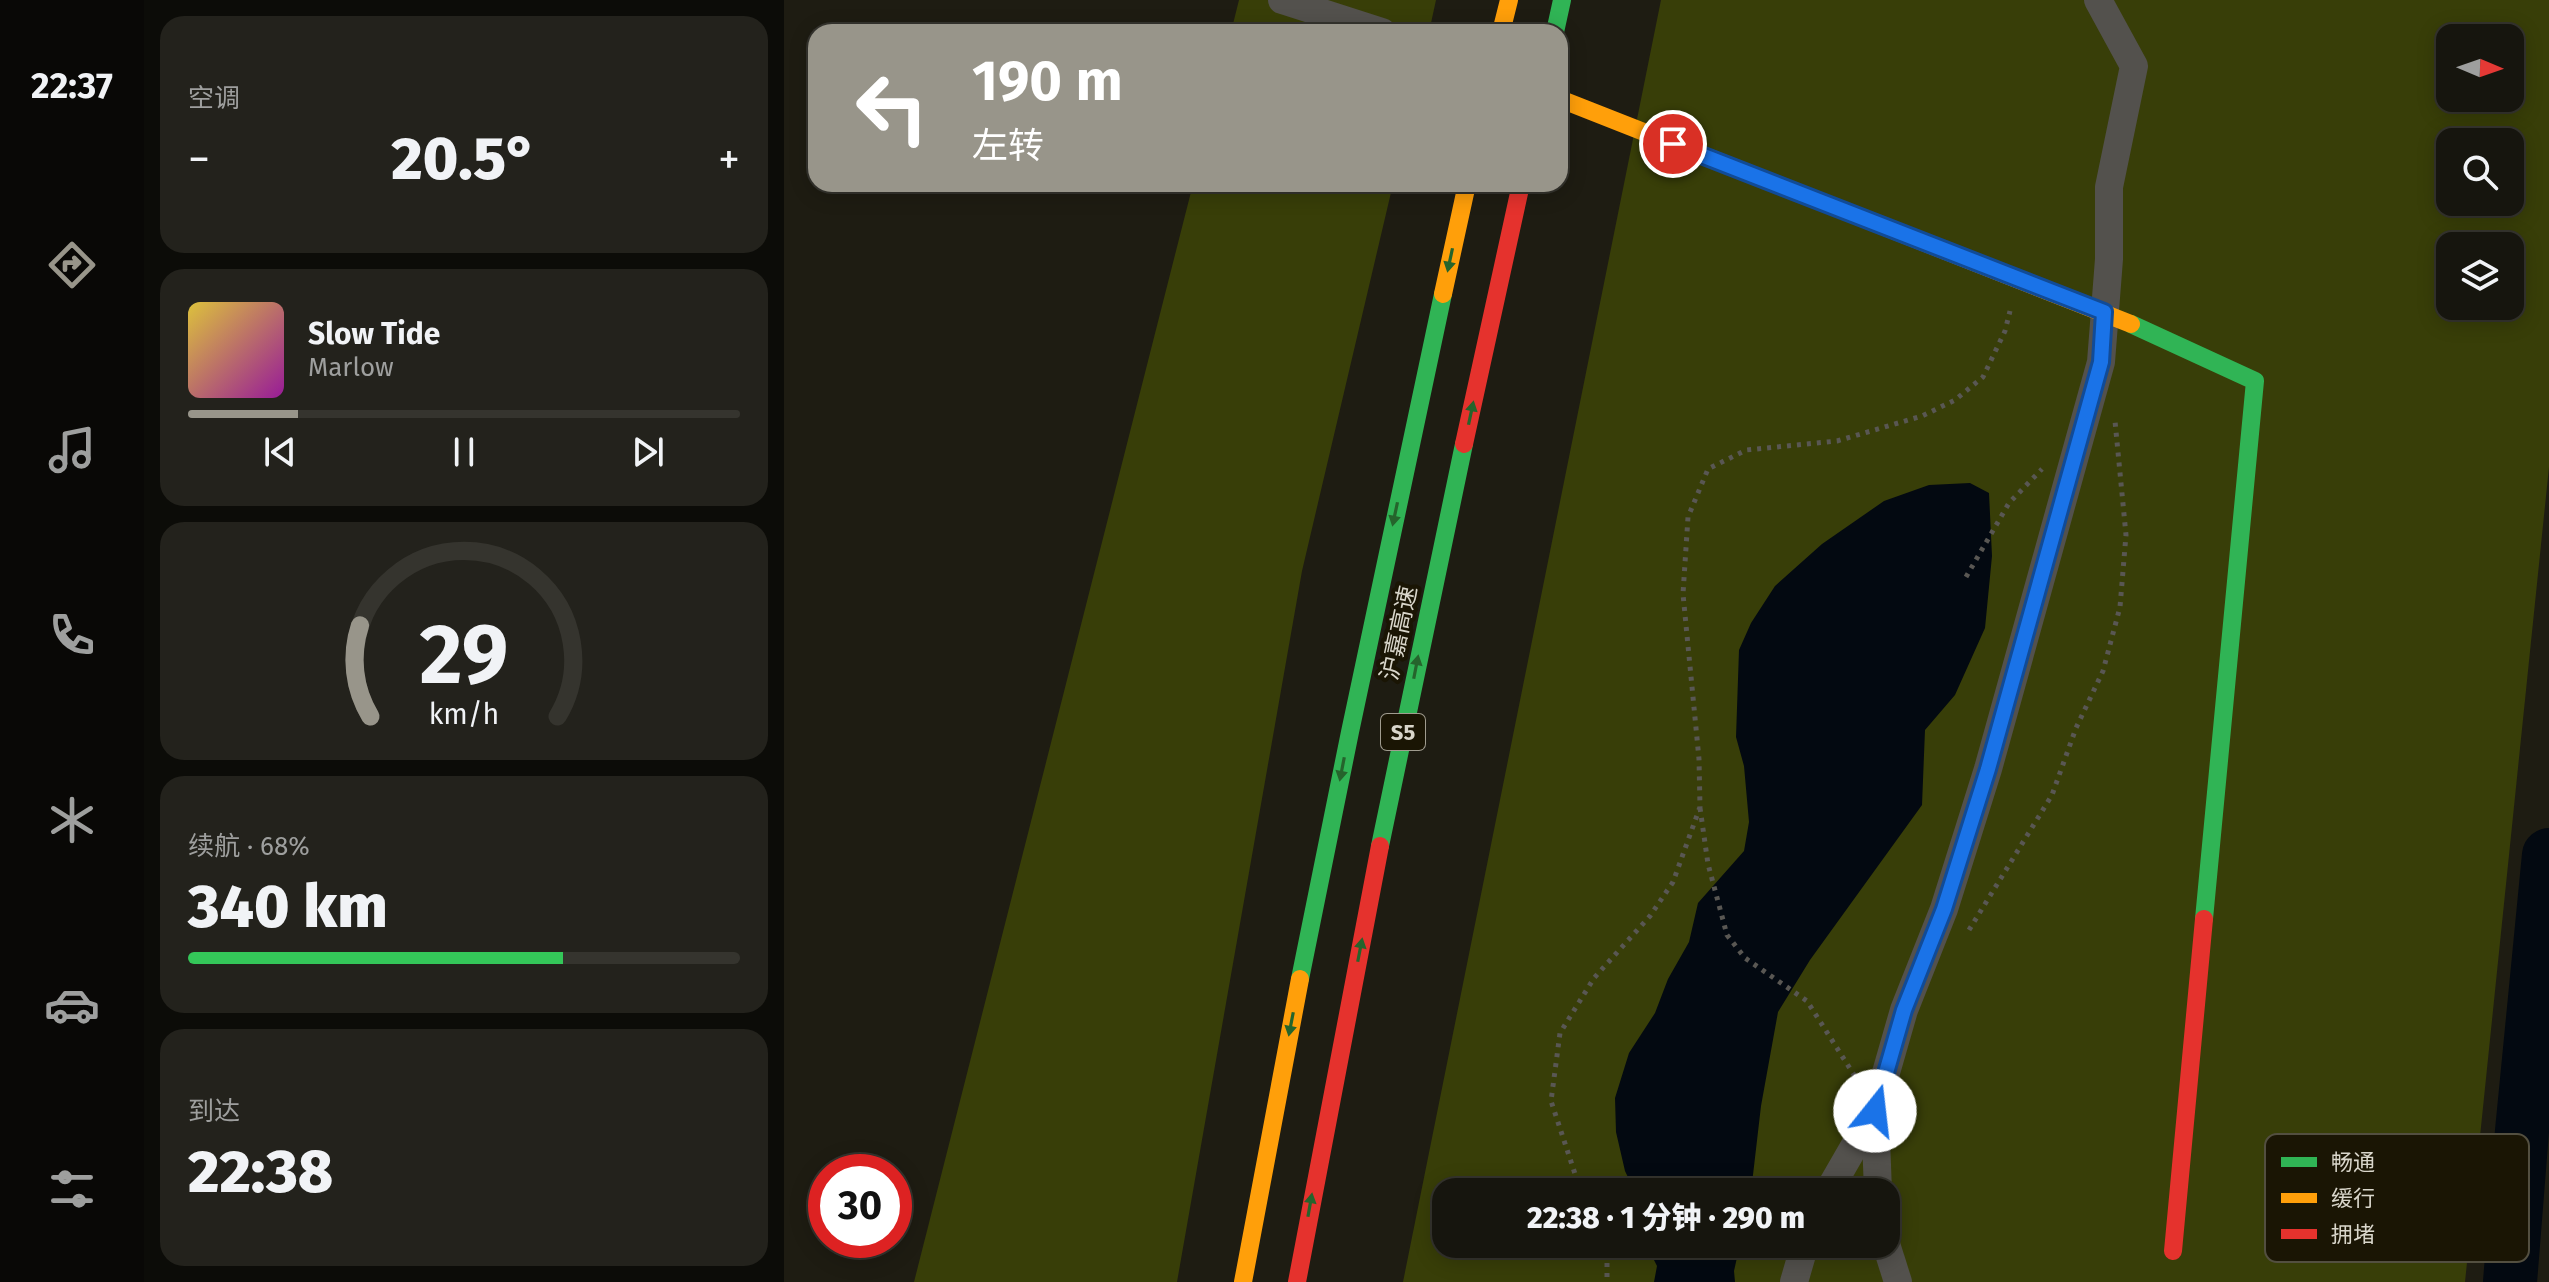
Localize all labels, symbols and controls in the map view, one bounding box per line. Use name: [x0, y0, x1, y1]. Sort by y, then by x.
north arrow: [2436, 24, 2524, 112]
map controls: [2436, 24, 2524, 320]
text: 190 m: [972, 48, 1123, 115]
icon: left: [840, 56, 944, 160]
text: 22:37: [31, 64, 113, 108]
text: 空调: [188, 83, 240, 114]
pin: [1639, 110, 1707, 178]
icon: arrive: [1651, 122, 1695, 166]
text: 20.5°: [391, 123, 537, 195]
text: 左转: [972, 124, 1044, 168]
button: search: [2436, 128, 2524, 216]
text: −: [188, 133, 210, 186]
text: +: [718, 133, 740, 186]
button: layers: [2436, 232, 2524, 320]
icon: directions: [44, 237, 100, 293]
one-way arrow: [1443, 248, 1456, 273]
text: Slow Tide: [308, 316, 440, 352]
text: Marlow: [308, 352, 394, 383]
one-way arrow: [1465, 401, 1478, 426]
icon: music: [44, 422, 100, 478]
icon: previous: [258, 430, 302, 474]
icon: pause: [442, 430, 486, 474]
icon: next: [626, 430, 670, 474]
one-way arrow: [1388, 502, 1401, 527]
street label: 沪嘉高速: [1375, 583, 1423, 683]
text: 29: [420, 605, 508, 705]
icon: phone: [44, 607, 100, 663]
one-way arrow: [1410, 655, 1423, 680]
text: km/h: [429, 697, 499, 732]
road number: S5: [1381, 714, 1425, 750]
one-way arrow: [1335, 757, 1348, 782]
icon: climate: [44, 792, 100, 848]
text: 续航 · 68%: [188, 831, 310, 862]
text: 340 km: [188, 871, 388, 943]
one-way arrow: [1354, 937, 1366, 962]
icon: car: [44, 977, 100, 1033]
one-way arrow: [1285, 1012, 1297, 1037]
position arrow: [1833, 1069, 1917, 1153]
text: 到达: [188, 1096, 240, 1127]
legend: [2265, 1134, 2529, 1262]
text: 22:38: [188, 1136, 333, 1208]
text: 畅通: [2331, 1149, 2375, 1176]
speed limit sign: 30: [808, 1154, 912, 1258]
icon: filters: [44, 1161, 100, 1217]
text: 缓行: [2331, 1185, 2375, 1212]
one-way arrow: [1305, 1192, 1317, 1217]
text: 22:38 · 1 分钟 · 290 m: [1527, 1200, 1805, 1236]
text: 拥堵: [2331, 1221, 2375, 1248]

